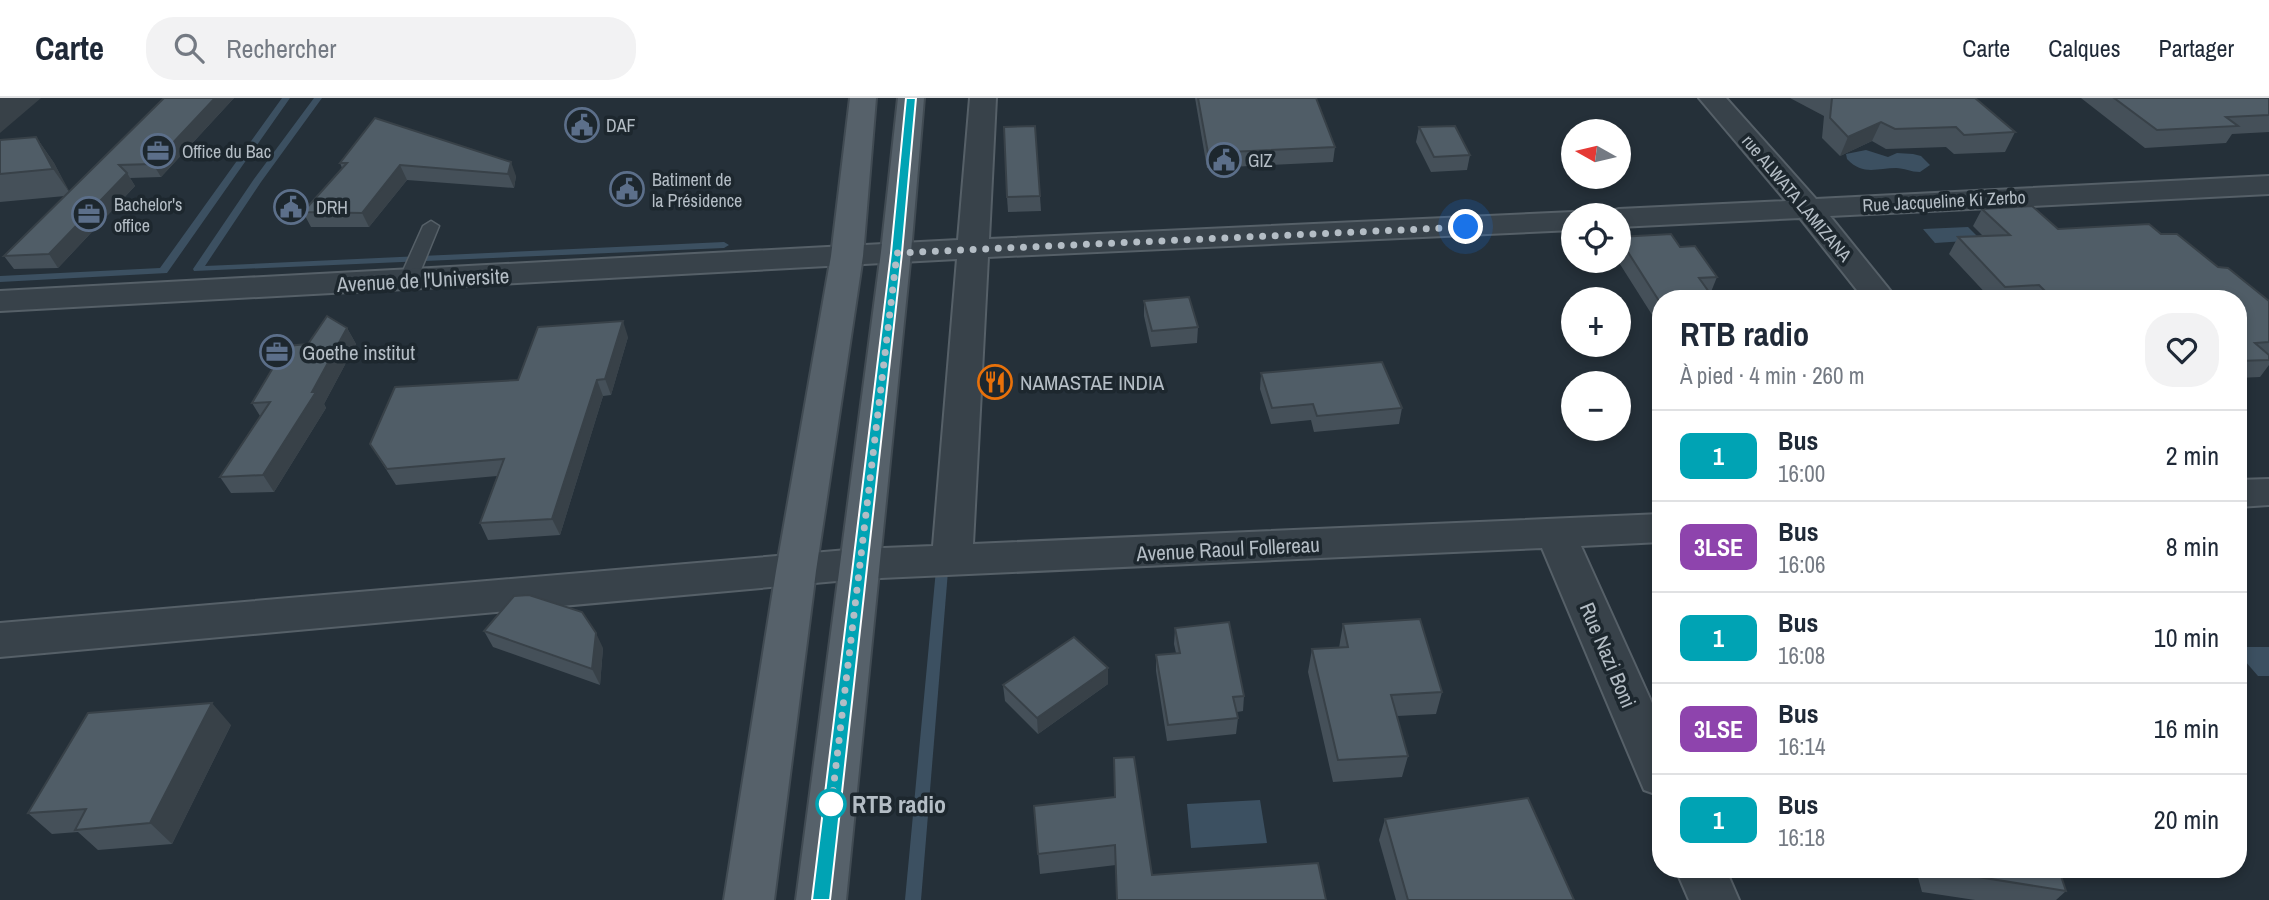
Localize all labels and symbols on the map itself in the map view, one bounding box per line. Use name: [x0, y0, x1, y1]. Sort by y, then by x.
public building icon: DAF: [563, 106, 601, 144]
place label: DAF: [606, 113, 636, 138]
north arrow: [1561, 119, 1631, 189]
street label: rue ALWATA LAMIZANA: [1736, 129, 1858, 267]
office icon: Office du Bac: [139, 132, 177, 170]
place label: Office du Bac: [182, 139, 271, 164]
public building icon: GIZ: [1205, 141, 1243, 179]
place label: GIZ: [1248, 148, 1273, 173]
place label: Batiment de la Présidence: [652, 167, 742, 213]
public building icon: Batiment de la Présidence: [608, 170, 646, 208]
street label: Rue Jacqueline Ki Zerbo: [1862, 184, 2026, 218]
public building icon: DRH: [272, 188, 310, 226]
place label: Bachelor's office: [114, 192, 182, 238]
office icon: Bachelor's office: [70, 195, 108, 233]
place label: DRH: [316, 195, 348, 220]
your location: [1448, 209, 1483, 244]
street label: Avenue de l'Universite: [335, 261, 510, 299]
office icon: Goethe institut: [258, 333, 296, 371]
place label: Goethe institut: [302, 338, 415, 367]
restaurant icon: NAMASTAE INDIA: [976, 363, 1014, 401]
place label: NAMASTAE INDIA: [1020, 368, 1165, 397]
street label: Avenue Raoul Follereau: [1135, 530, 1320, 568]
street label: Rue Nazi Boni: [1573, 598, 1643, 712]
place label: RTB radio: [852, 788, 946, 820]
marker: RTB radio: [816, 789, 846, 819]

